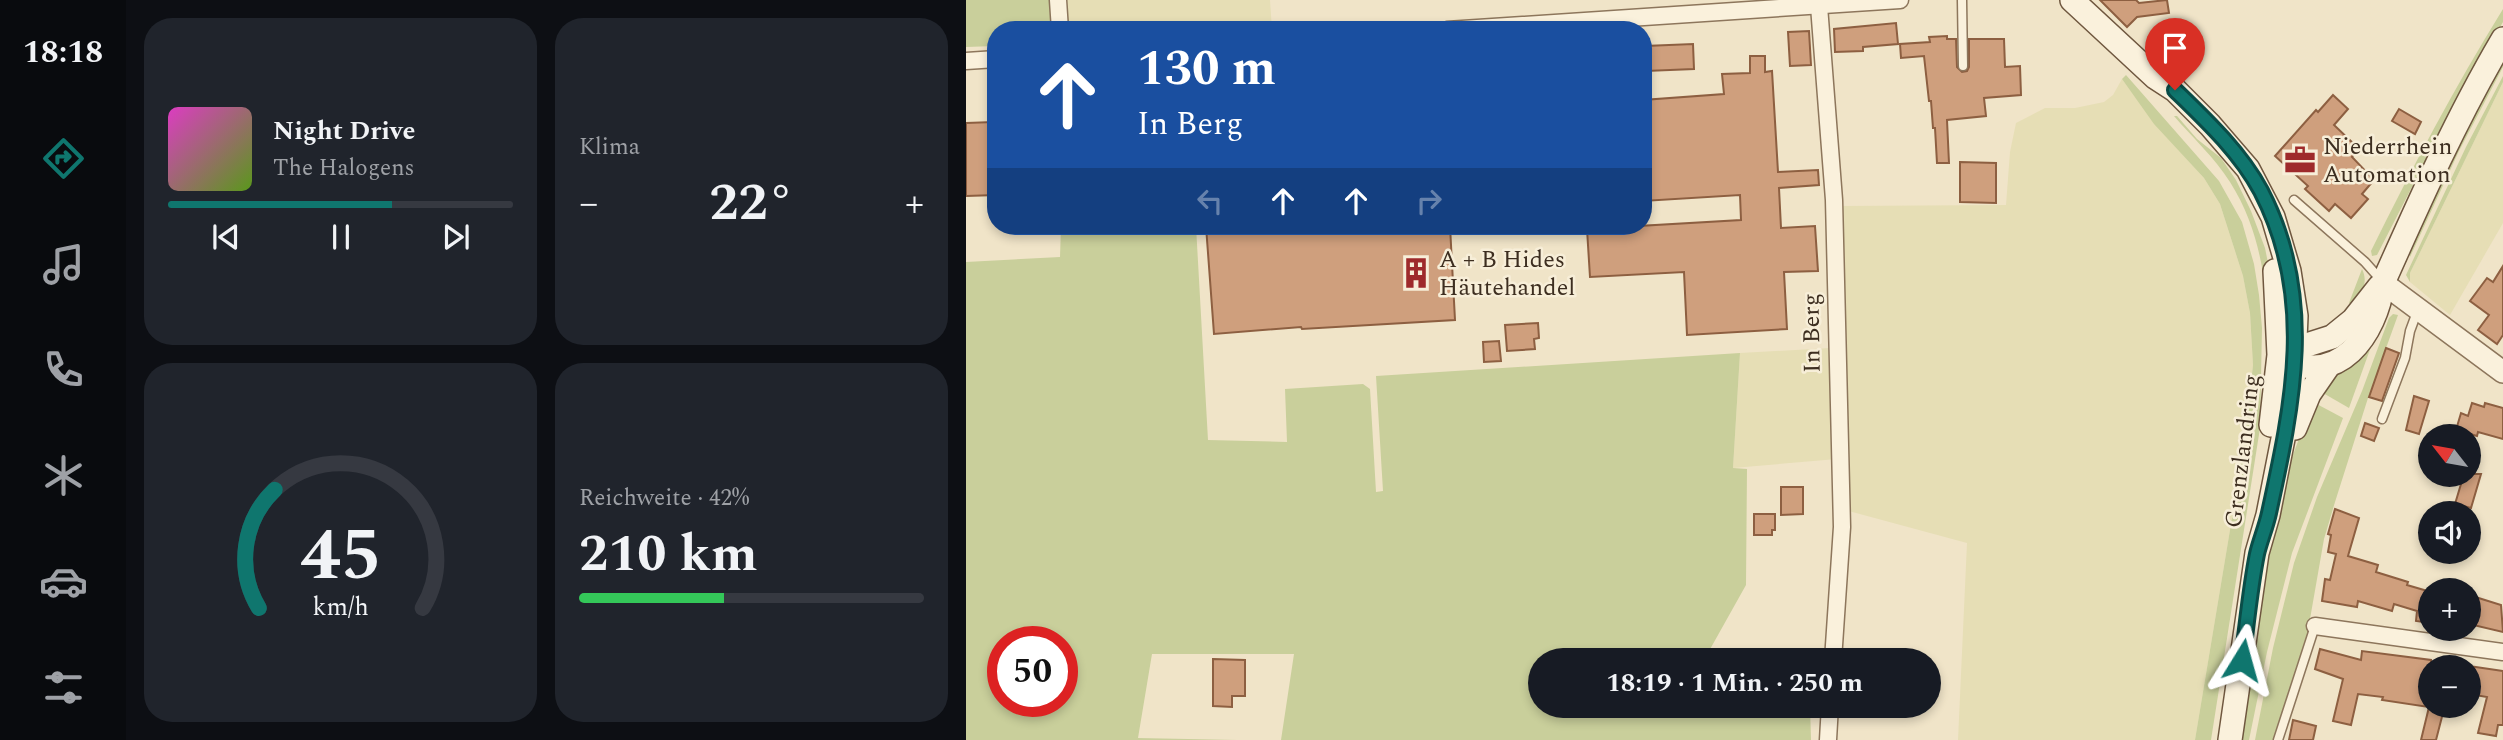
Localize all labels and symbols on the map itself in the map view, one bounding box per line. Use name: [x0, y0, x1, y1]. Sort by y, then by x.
pin: [2145, 18, 2205, 90]
place label: Niederrhein Automation: [2323, 129, 2452, 193]
office icon: Niederrhein Automation: [2283, 143, 2317, 177]
place label: A + B Hides Häutehandel: [1439, 242, 1575, 306]
building icon: A + B Hides Häutehandel: [1399, 256, 1433, 290]
street label: In Berg: [1793, 293, 1831, 373]
street label: Grenzlandring: [2216, 372, 2270, 530]
north arrow: [2418, 424, 2482, 486]
position arrow: [2205, 623, 2279, 697]
speed limit sign: 50: [987, 626, 1078, 717]

